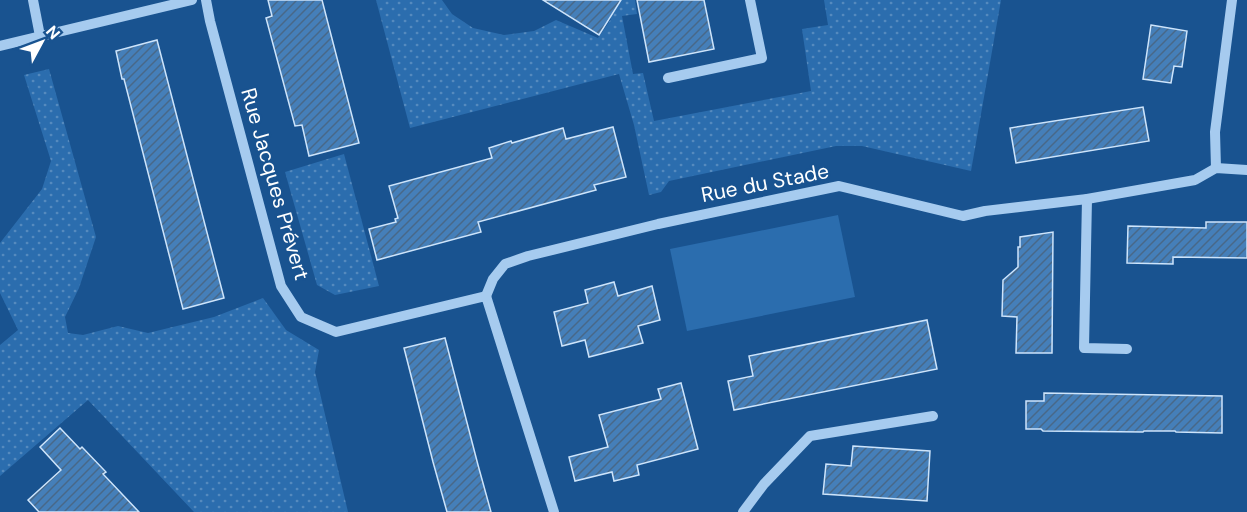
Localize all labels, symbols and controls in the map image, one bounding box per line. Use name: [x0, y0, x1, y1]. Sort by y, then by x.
north arrow: [12, 12, 72, 72]
text: N: [41, 21, 65, 44]
street label: Rue Jacques Prévert: [234, 85, 316, 283]
street label: Rue du Stade: [699, 157, 831, 209]

